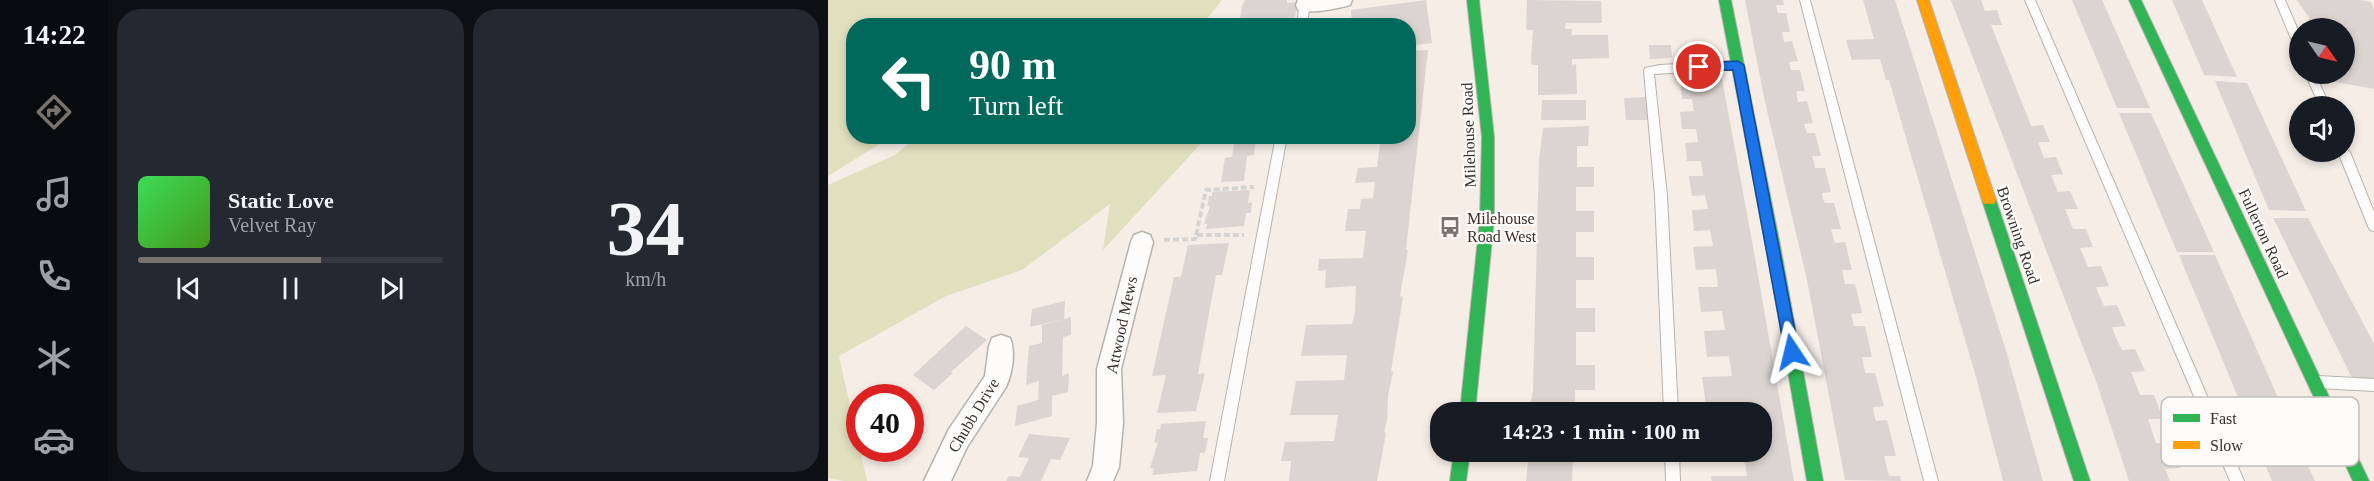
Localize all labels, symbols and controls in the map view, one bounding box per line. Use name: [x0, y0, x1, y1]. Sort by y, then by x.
north arrow: [2289, 18, 2355, 84]
map controls: [2289, 18, 2355, 162]
text: 14:22: [23, 20, 86, 50]
pin: [1673, 41, 1724, 92]
icon: left: [870, 42, 948, 120]
text: 90 m: [969, 42, 1057, 88]
icon: arrive: [1682, 50, 1715, 83]
street label: Milehouse Road: [1458, 82, 1479, 188]
icon: directions: [33, 91, 75, 133]
text: Turn left: [969, 91, 1063, 121]
button: sound: [2289, 96, 2355, 162]
icon: music: [33, 173, 75, 215]
street label: Browning Road: [1993, 184, 2043, 286]
text: 34: [607, 185, 685, 272]
street label: Fullerton Road: [2235, 186, 2292, 281]
text: Static Love: [228, 188, 334, 213]
place label: Milehouse Road West: [1467, 210, 1537, 245]
text: Velvet Ray: [228, 214, 316, 236]
bus stop icon: Milehouse Road West: [1438, 215, 1462, 239]
icon: phone: [33, 255, 75, 297]
text: km/h: [625, 268, 666, 290]
icon: previous: [172, 272, 205, 305]
icon: pause: [274, 272, 307, 305]
icon: next: [375, 272, 408, 305]
street label: Attwood Mews: [1103, 275, 1140, 375]
position arrow: [1760, 320, 1824, 384]
icon: climate: [33, 337, 75, 379]
street label: Chubb Drive: [945, 375, 1002, 455]
speed limit sign: 40: [846, 384, 924, 462]
legend: [2161, 397, 2359, 466]
text: Fast: [2210, 410, 2237, 427]
icon: car: [33, 419, 75, 461]
text: 14:23 · 1 min · 100 m: [1502, 419, 1700, 444]
text: Slow: [2210, 437, 2243, 454]

